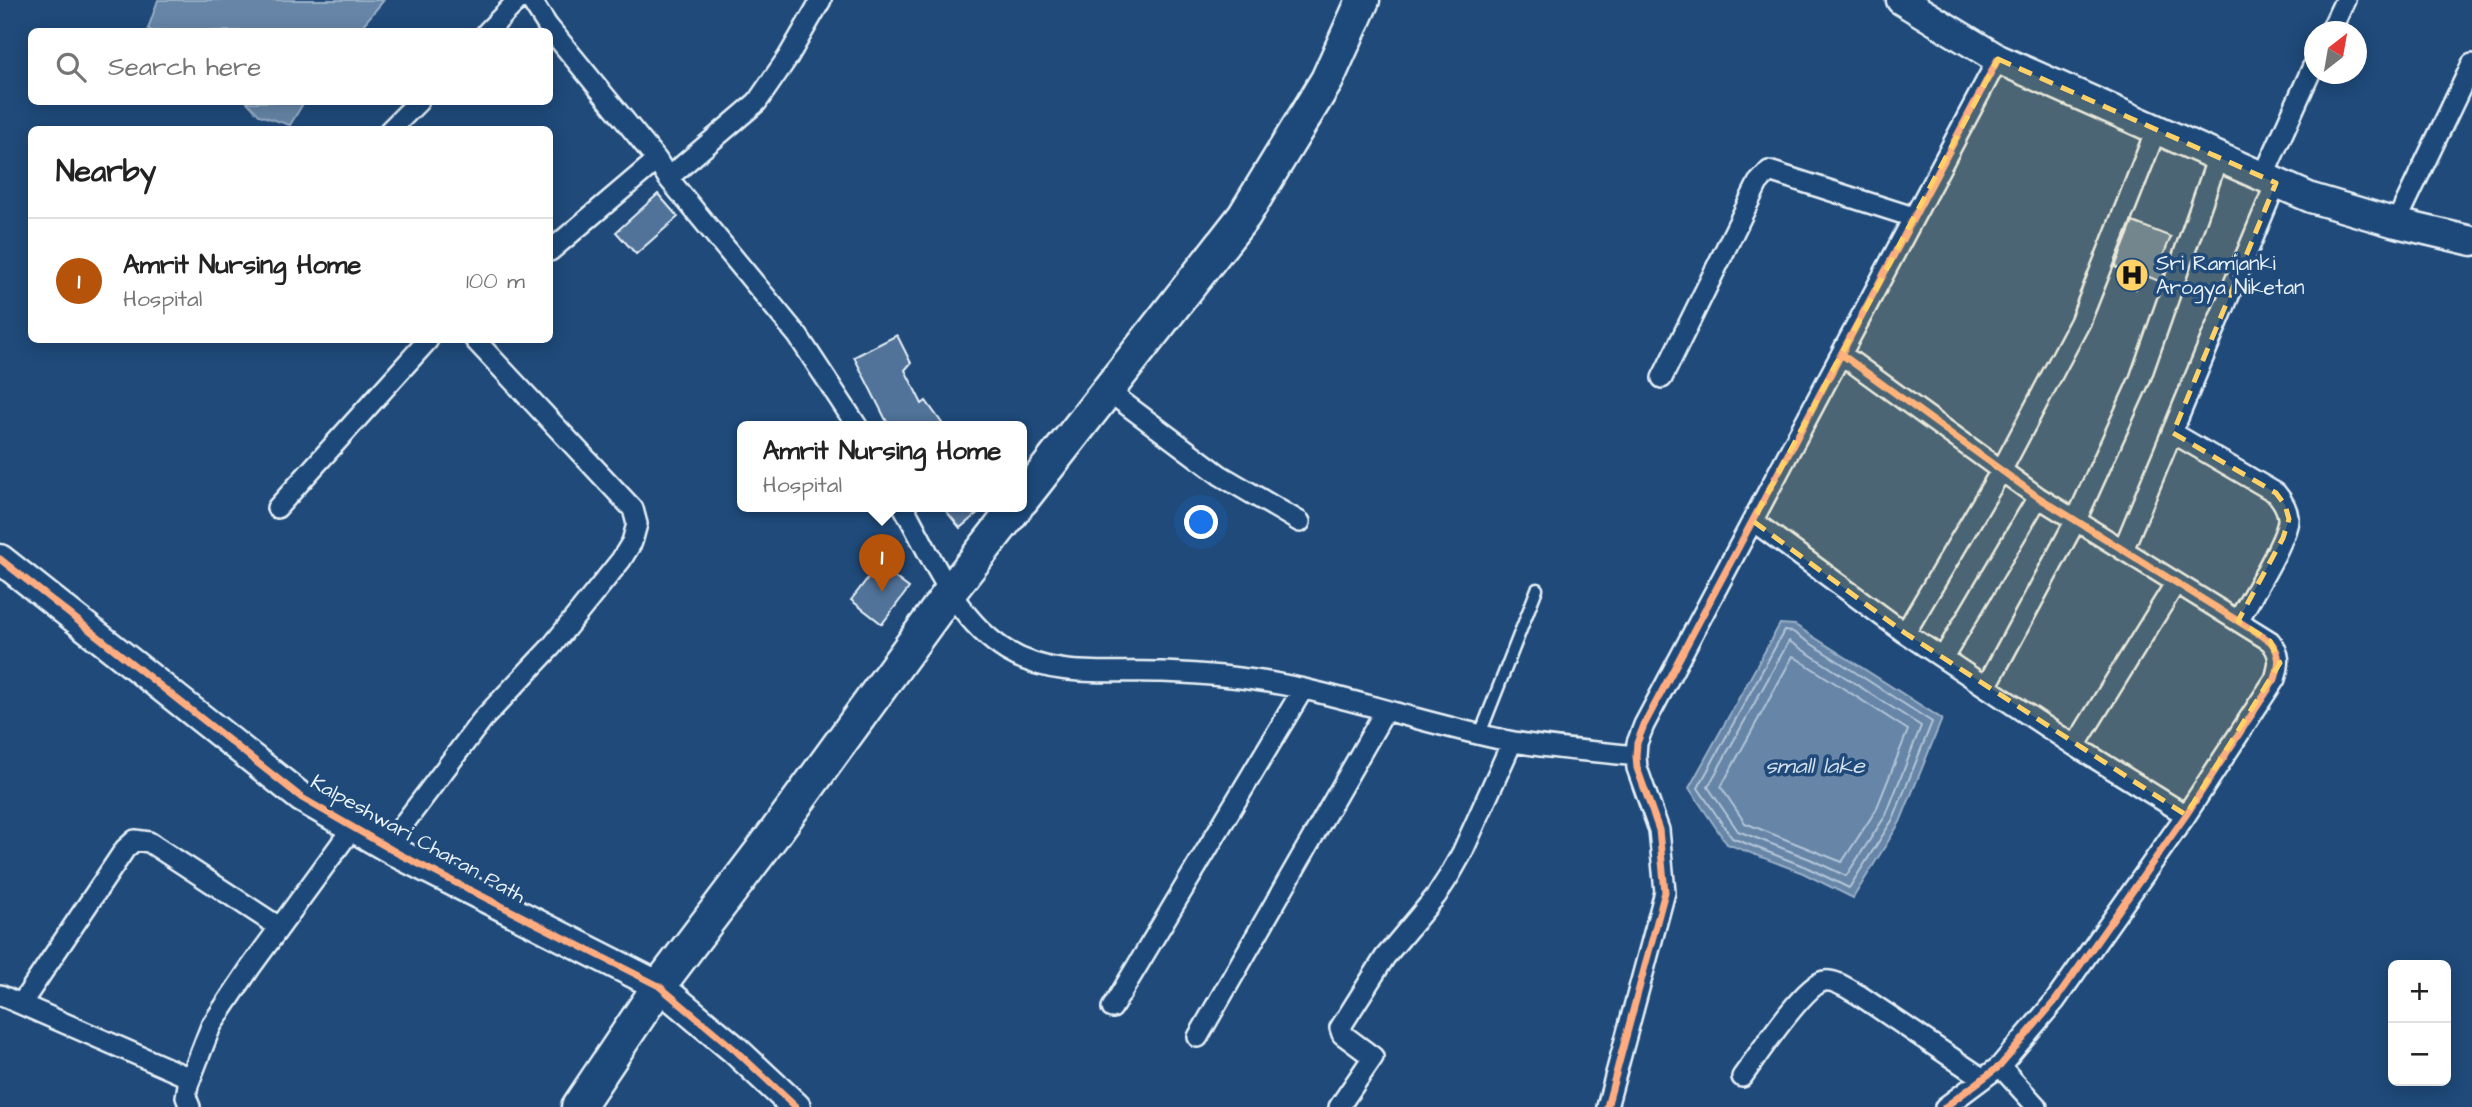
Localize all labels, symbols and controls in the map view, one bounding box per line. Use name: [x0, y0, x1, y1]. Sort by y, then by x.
north arrow: [2304, 21, 2367, 84]
search box: [28, 28, 553, 105]
icon: search: [52, 48, 90, 86]
text: Search here: [108, 49, 261, 85]
text: Nearby: [56, 151, 156, 193]
text: Amrit Nursing Home: [123, 247, 361, 283]
place label: Sri Ramjanki Arogya Niketan: [2156, 249, 2305, 304]
hospital icon: Sri Ramjanki Arogya Niketan: [2113, 256, 2151, 294]
text: 1: [78, 265, 80, 297]
text: 100 m: [466, 265, 525, 297]
text: Hospital: [123, 283, 202, 315]
popup: [737, 421, 1027, 512]
text: Amrit Nursing Home: [763, 433, 1001, 469]
text: Hospital: [763, 469, 842, 501]
your location: [1184, 505, 1218, 539]
pin: 1: [859, 534, 905, 592]
water label: small lake: [1765, 750, 1866, 782]
street label: Kalpeshwari Charan Path: [305, 768, 531, 911]
map controls: [2388, 960, 2451, 1086]
button: +: [2388, 960, 2451, 1023]
button: −: [2388, 1023, 2451, 1086]

